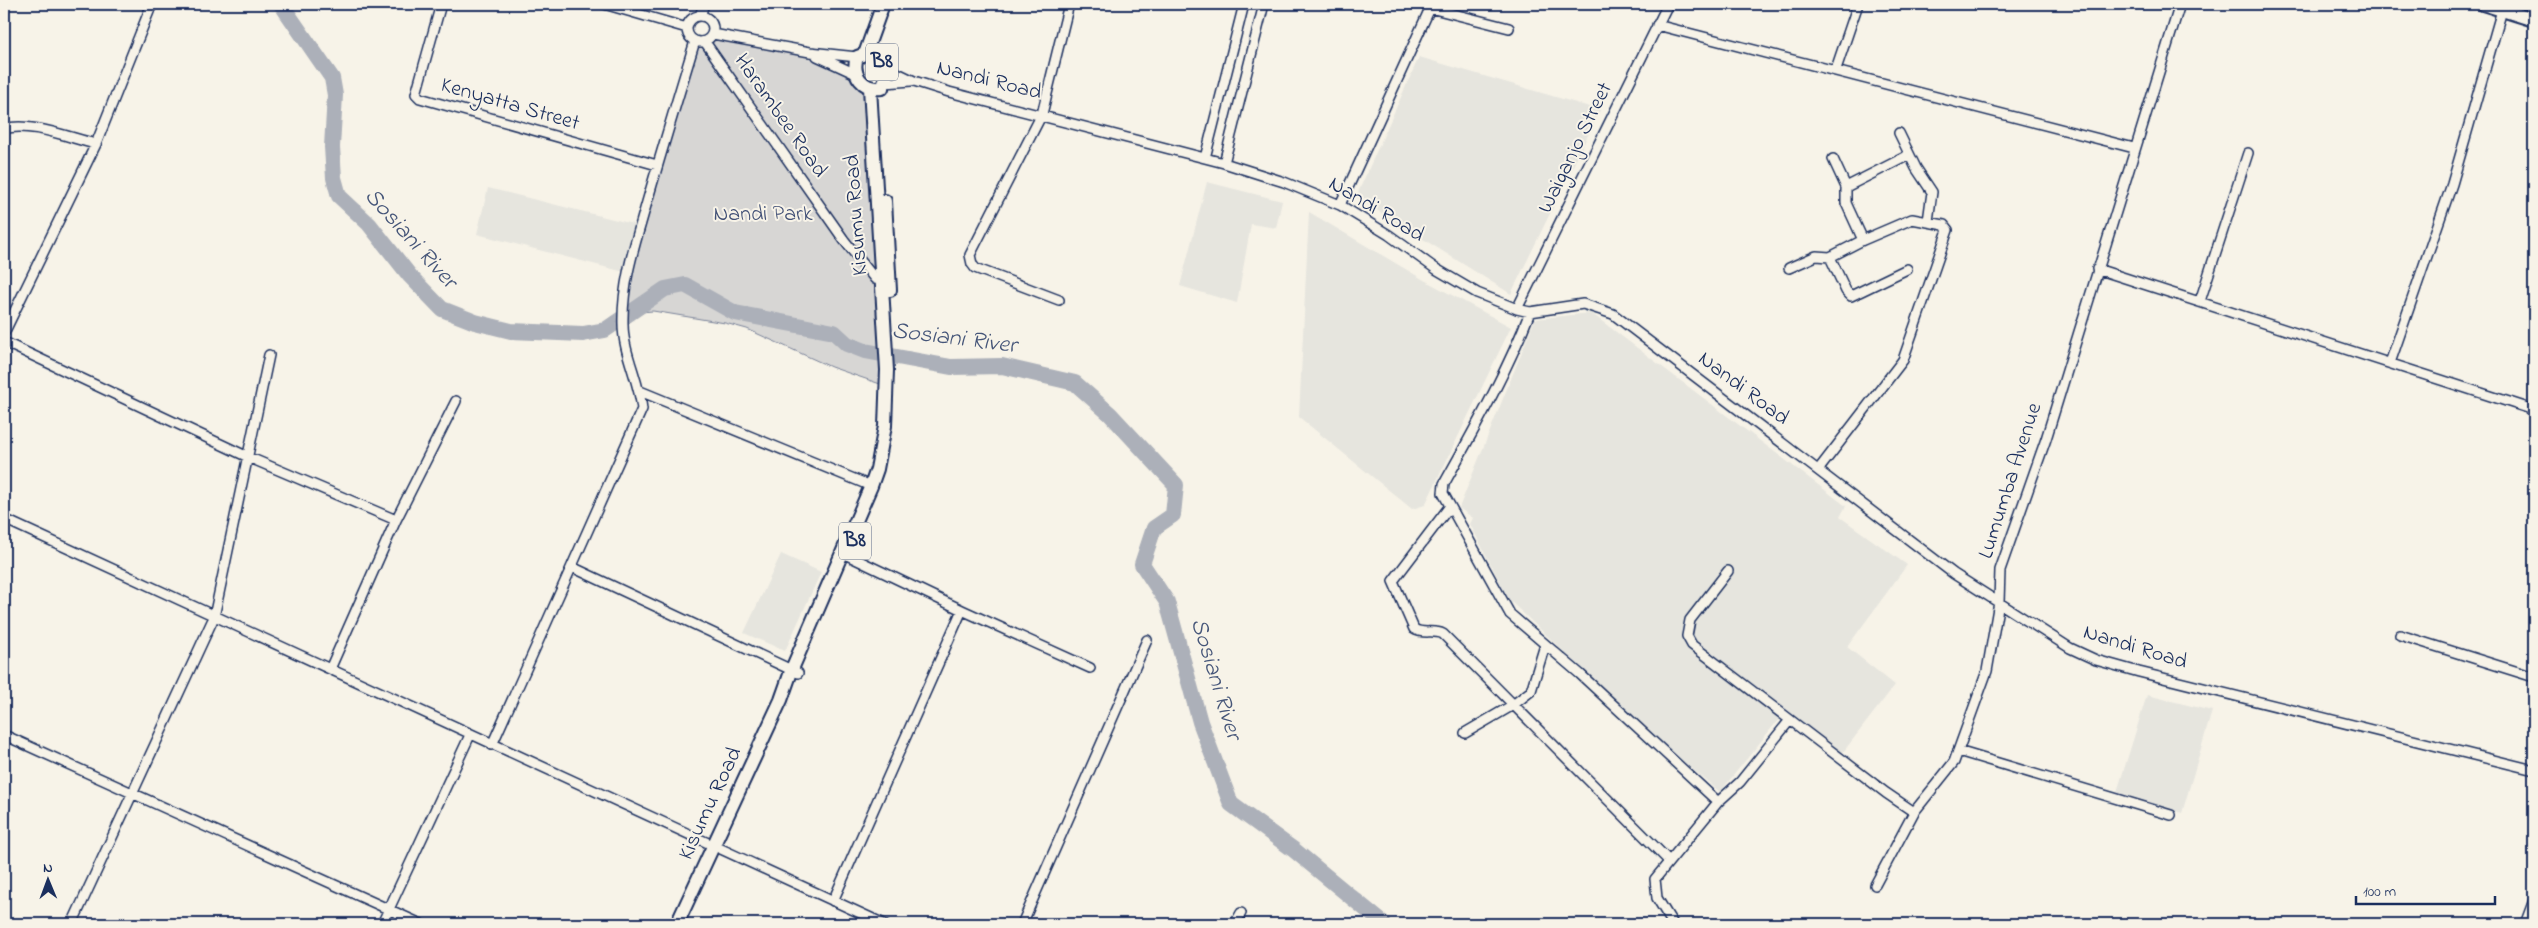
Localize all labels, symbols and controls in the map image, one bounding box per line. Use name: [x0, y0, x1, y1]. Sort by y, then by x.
road number: B8: [866, 44, 898, 80]
street label: Harambee Road: [725, 47, 835, 185]
street label: Nandi Road: [933, 53, 1045, 109]
street label: Kenyatta Street: [437, 70, 584, 141]
street label: Waiganjo Street: [1530, 76, 1623, 219]
street label: Kisumu Road: [837, 153, 877, 277]
street label: Nandi Road: [1322, 169, 1430, 251]
water label: Sosiani River: [355, 181, 467, 299]
park label: Nandi Park: [713, 199, 813, 231]
water label: Sosiani River: [890, 314, 1021, 364]
street label: Nandi Road: [1691, 344, 1795, 434]
street label: Lumumba Avenue: [1971, 399, 2051, 563]
road number: B8: [839, 522, 871, 560]
water label: Sosiani River: [1180, 614, 1251, 746]
street label: Nandi Road: [2079, 617, 2191, 679]
street label: Kisumu Road: [671, 742, 751, 866]
north arrow: [22, 856, 72, 906]
text: N: [43, 858, 53, 879]
scale bar: [2356, 873, 2494, 905]
text: 100 m: [2363, 881, 2396, 903]

